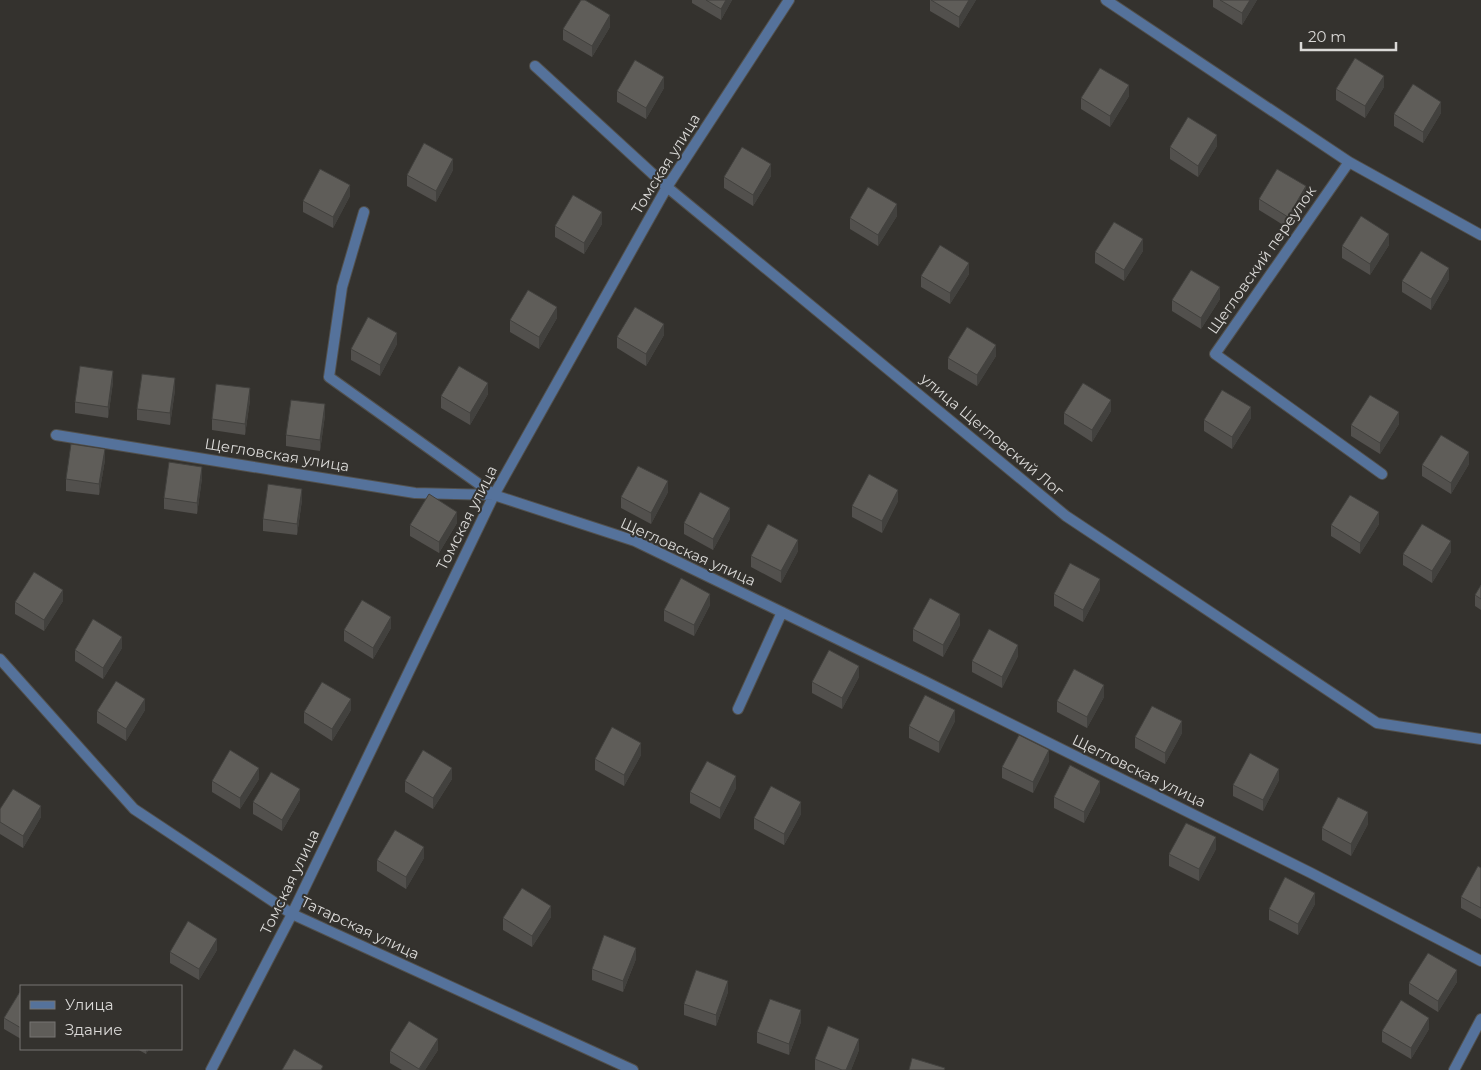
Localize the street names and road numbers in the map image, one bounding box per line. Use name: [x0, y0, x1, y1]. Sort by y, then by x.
street label: Томская улица: [627, 110, 704, 218]
street label: Щегловский переулок: [1203, 182, 1320, 338]
street label: улица Щегловский Лог: [916, 368, 1069, 501]
street label: Щегловская улица: [203, 434, 351, 475]
street label: Томская улица: [432, 462, 501, 573]
street label: Щегловская улица: [618, 513, 759, 590]
street label: Щегловская улица: [1069, 730, 1209, 811]
street label: Томская улица: [256, 826, 323, 938]
street label: Татарская улица: [298, 892, 423, 963]

